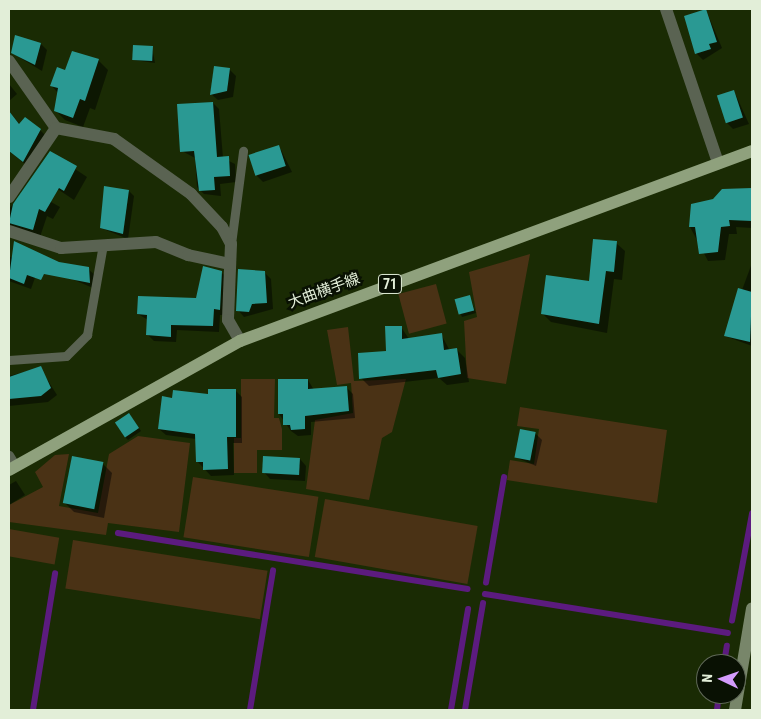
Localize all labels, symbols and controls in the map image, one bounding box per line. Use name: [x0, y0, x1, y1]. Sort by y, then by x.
street label: 大曲横手線: [286, 270, 362, 312]
road number: 71: [378, 272, 402, 296]
north arrow: [696, 654, 746, 704]
text: N: [699, 674, 715, 683]

